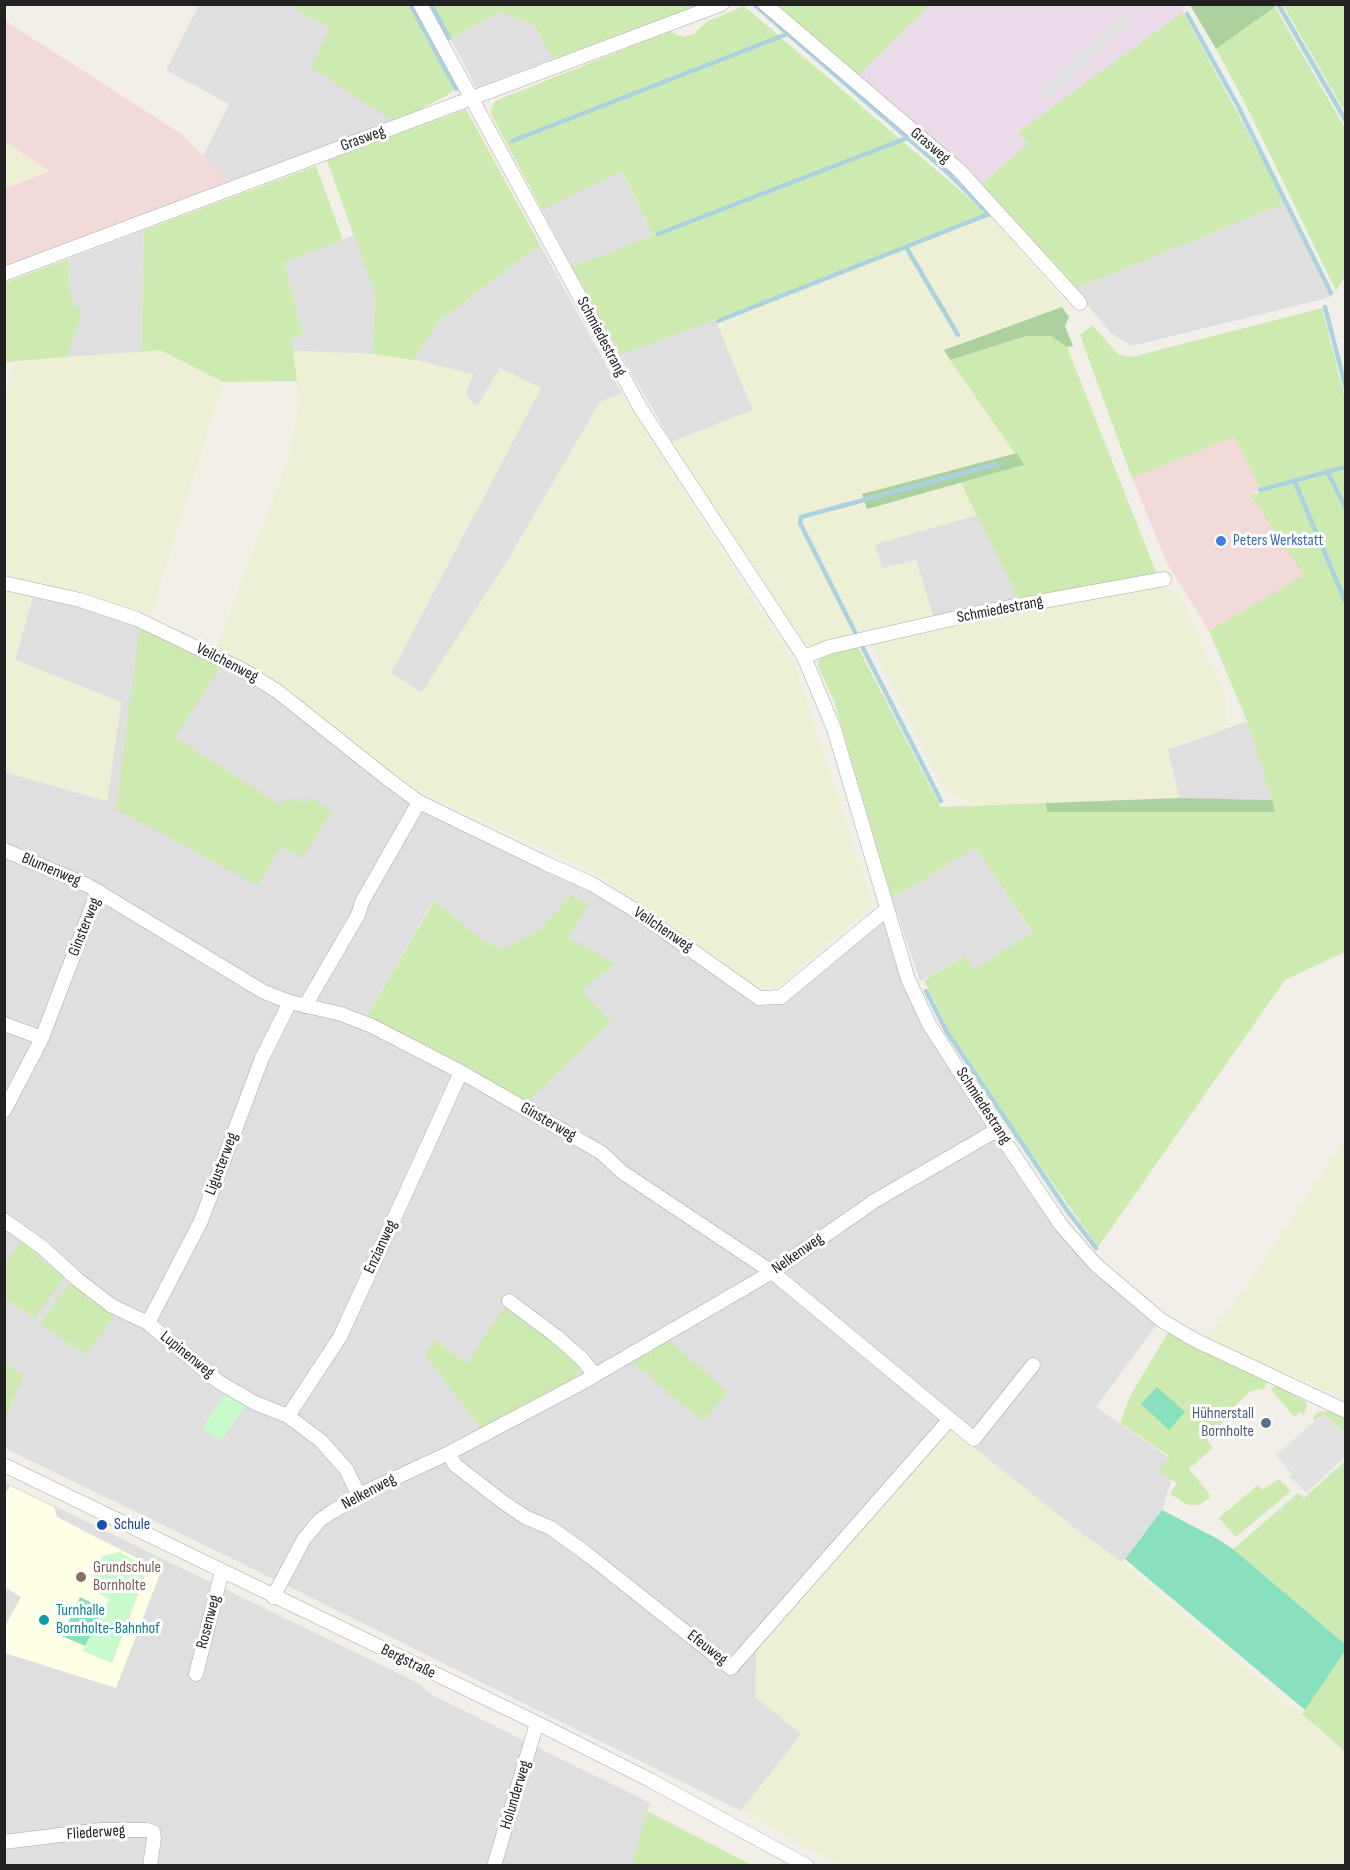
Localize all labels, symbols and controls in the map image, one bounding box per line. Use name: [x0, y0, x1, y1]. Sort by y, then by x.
street label: Grasweg: [338, 122, 388, 156]
street label: Grasweg: [906, 124, 954, 168]
street label: Schmiedestrang: [572, 294, 630, 380]
place label: Peters Werkstatt: [1233, 531, 1323, 551]
marker: Peters Werkstatt: [1214, 534, 1228, 548]
street label: Schmiedestrang: [955, 592, 1045, 628]
street label: Veilchenweg: [193, 639, 261, 687]
street label: Blumenweg: [19, 849, 83, 891]
street label: Ginsterweg: [65, 895, 105, 959]
street label: Veilchenweg: [630, 903, 696, 957]
street label: Schmiedestrang: [951, 1064, 1015, 1148]
street label: Ginsterweg: [517, 1098, 579, 1146]
street label: Ligusterweg: [201, 1130, 243, 1198]
street label: Enzianweg: [360, 1217, 402, 1277]
street label: Nelkenweg: [769, 1229, 827, 1279]
street label: Lupinenweg: [156, 1327, 218, 1383]
place label: Hühnerstall Bornholte: [1192, 1404, 1254, 1442]
marker: Hühnerstall Bornholte: [1259, 1416, 1273, 1430]
street label: Nelkenweg: [339, 1470, 399, 1514]
place label: Schule: [114, 1515, 150, 1535]
marker: Schule: [95, 1518, 109, 1532]
place label: Grundschule Bornholte: [93, 1558, 161, 1596]
marker: Grundschule Bornholte: [74, 1570, 88, 1584]
street label: Rosenweg: [193, 1593, 225, 1651]
place label: Turnhalle Bornholte-Bahnhof: [56, 1601, 160, 1639]
marker: Turnhalle Bornholte-Bahnhof: [37, 1613, 51, 1627]
street label: Efeuweg: [683, 1626, 731, 1670]
street label: Bergstraße: [378, 1641, 438, 1683]
street label: Holunderweg: [496, 1758, 536, 1832]
street label: Fliederweg: [66, 1821, 126, 1845]

